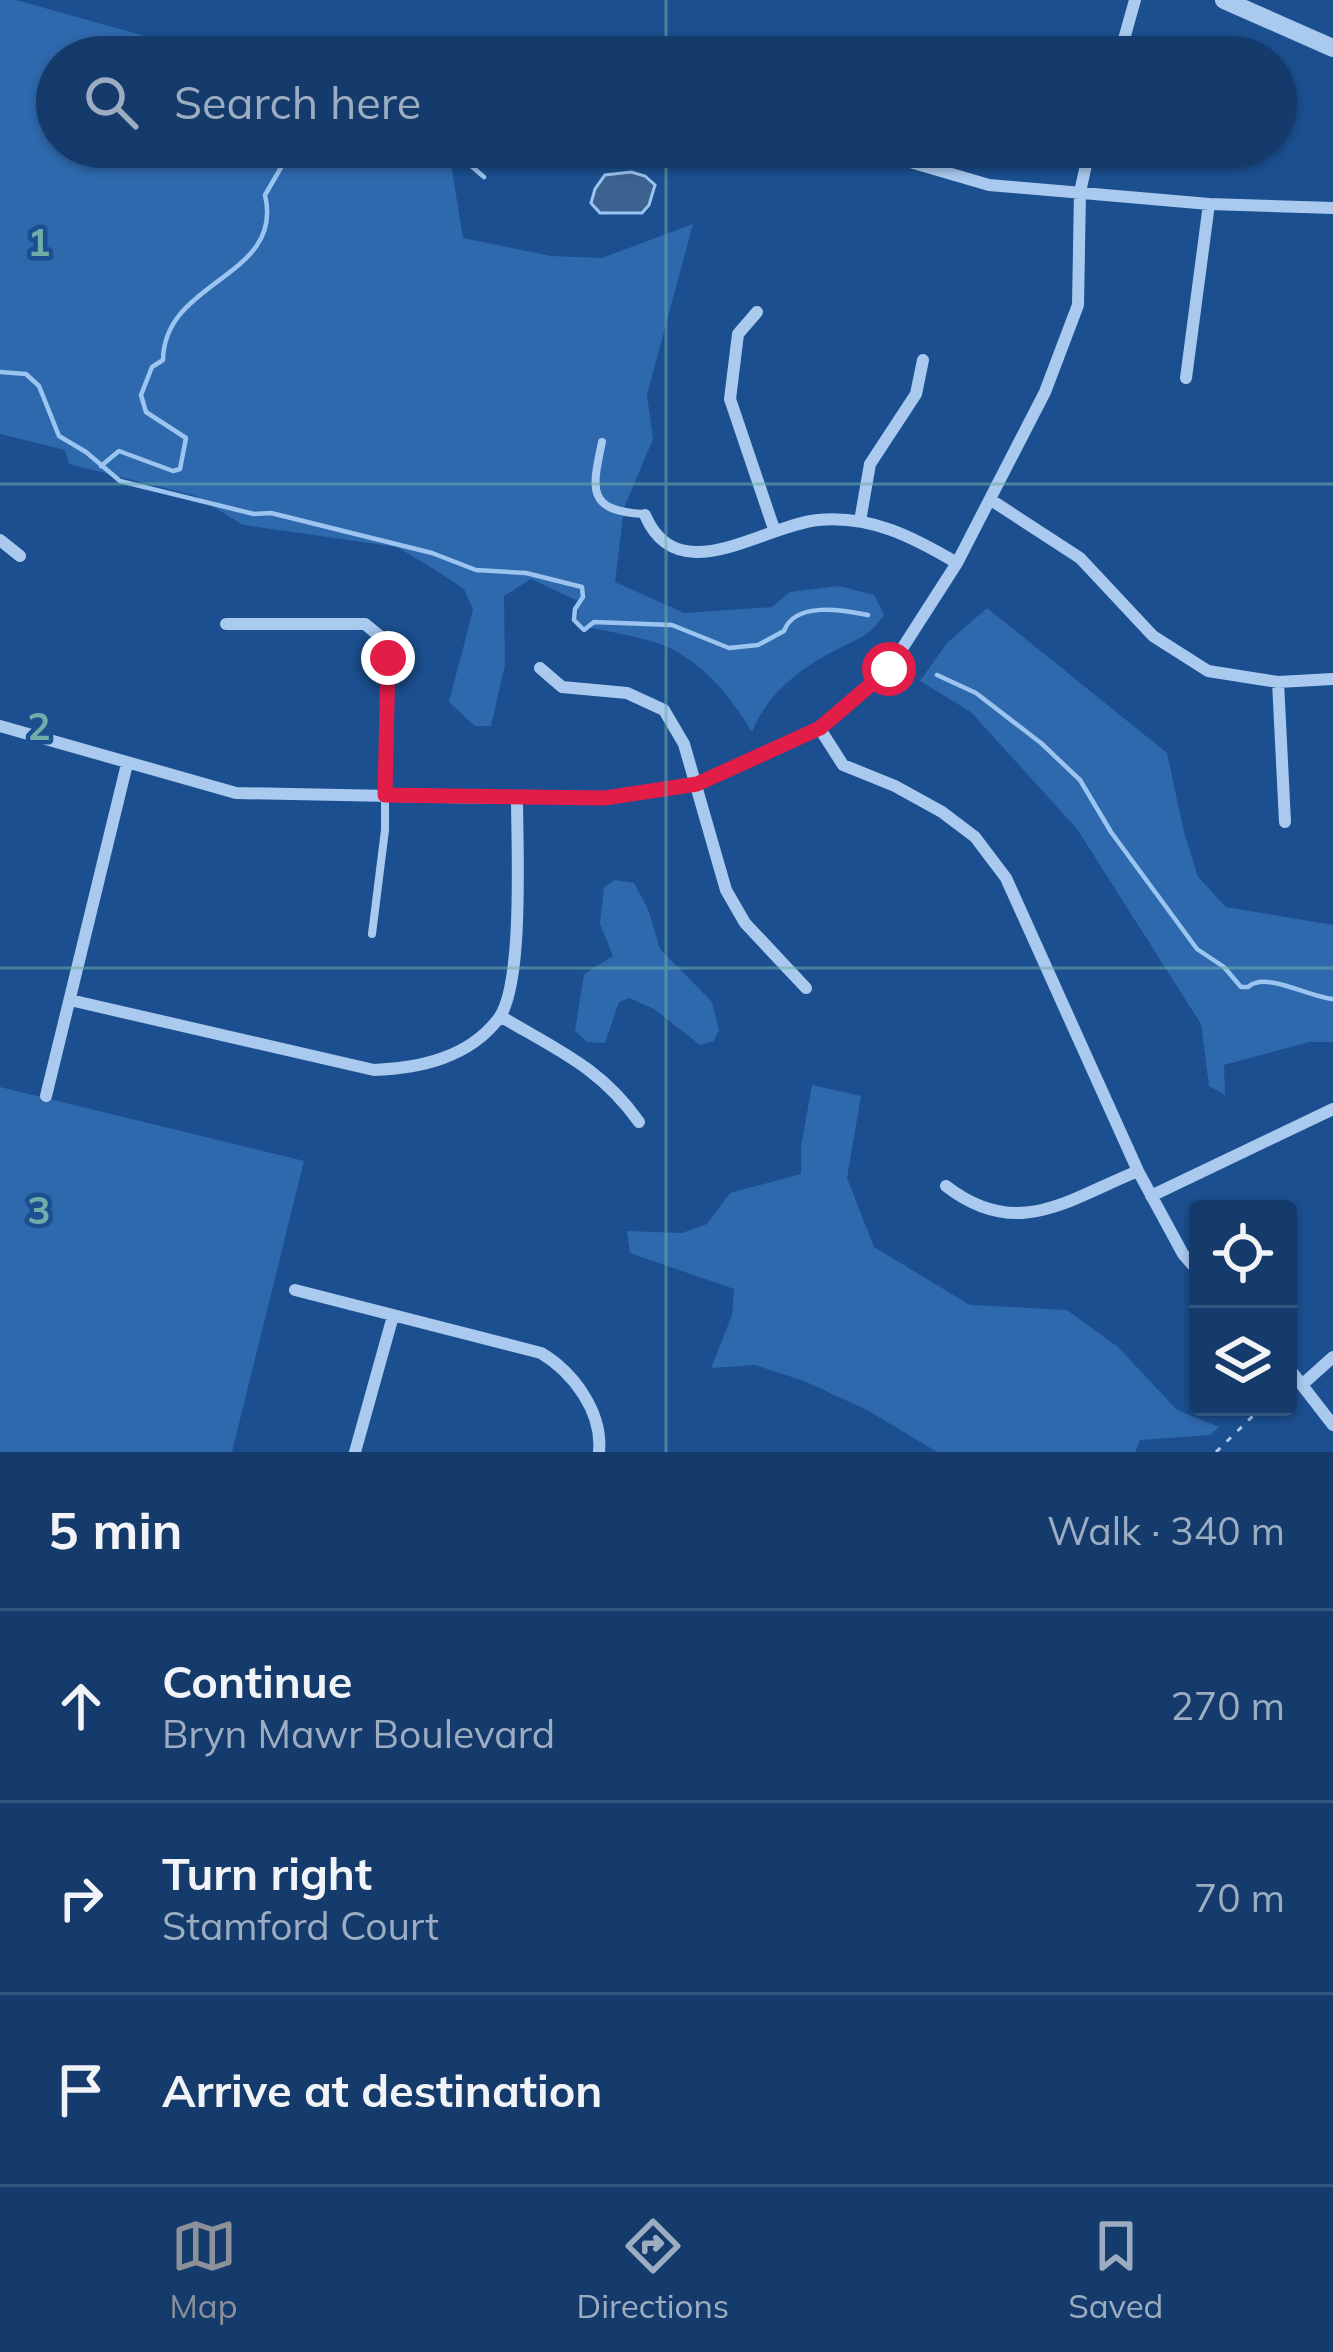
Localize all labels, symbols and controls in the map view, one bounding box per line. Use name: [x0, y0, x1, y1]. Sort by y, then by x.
search box: [36, 36, 1297, 168]
icon: search: [78, 69, 144, 135]
text: Search here: [174, 74, 421, 130]
text: 1: [27, 217, 51, 266]
route end: [361, 631, 415, 685]
route start: [862, 642, 916, 696]
text: 2: [27, 701, 51, 750]
text: 3: [27, 1185, 51, 1234]
map controls: [1189, 1200, 1297, 1416]
button: locate: [1189, 1200, 1297, 1308]
button: layers: [1189, 1308, 1297, 1416]
text: 5 min: [48, 1498, 183, 1562]
text: Walk · 340 m: [1047, 1506, 1285, 1555]
text: Continue: [162, 1653, 352, 1709]
icon: ahead: [48, 1673, 114, 1739]
text: 270 m: [1170, 1681, 1285, 1730]
text: Bryn Mawr Boulevard: [162, 1709, 555, 1758]
text: Turn right: [162, 1845, 372, 1901]
icon: right: [48, 1865, 114, 1931]
text: 70 m: [1194, 1873, 1285, 1922]
text: Stamford Court: [162, 1901, 439, 1950]
icon: arrive: [48, 2057, 114, 2123]
text: Arrive at destination: [162, 2062, 602, 2118]
tab: Map: [170, 2213, 237, 2326]
tab: Directions: [577, 2213, 729, 2326]
tab: Saved: [1068, 2213, 1163, 2326]

